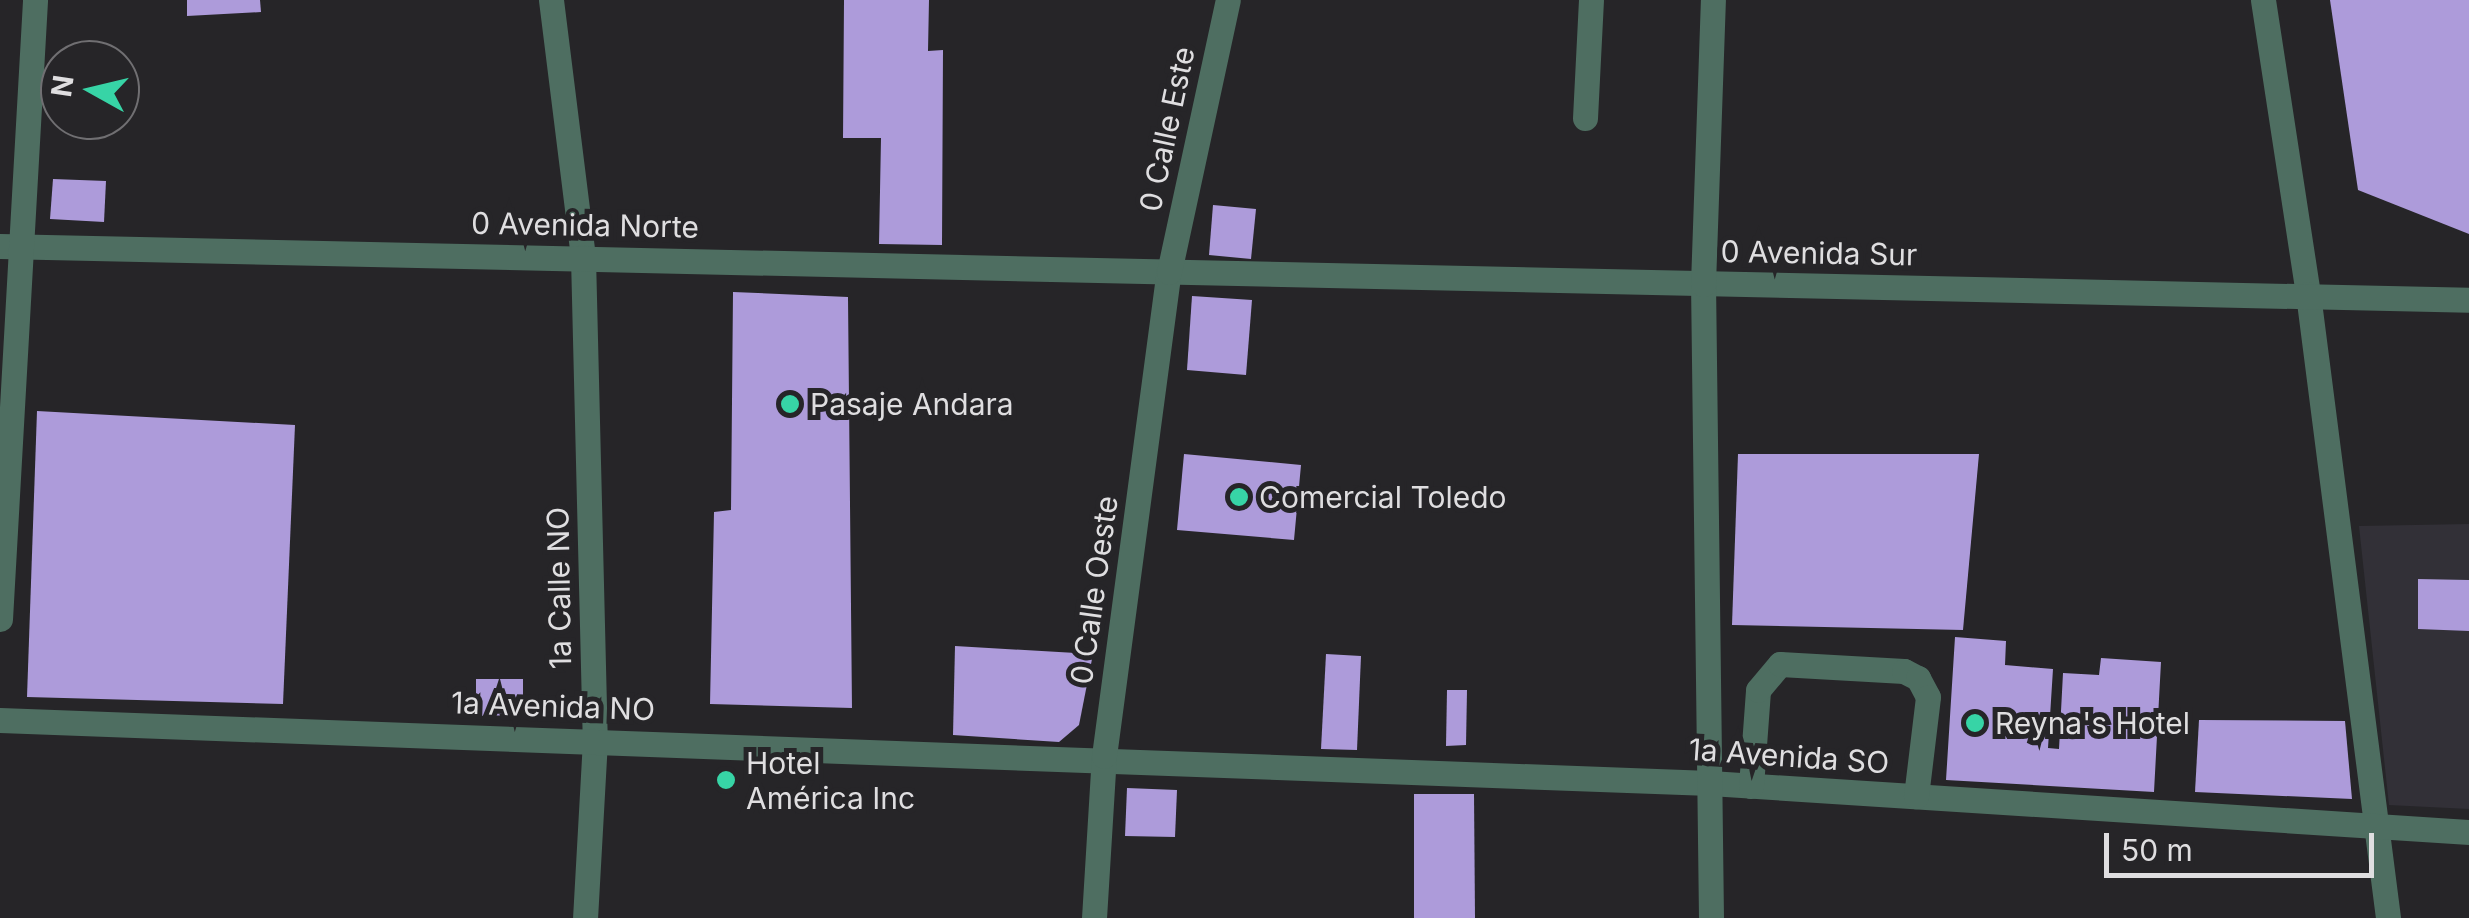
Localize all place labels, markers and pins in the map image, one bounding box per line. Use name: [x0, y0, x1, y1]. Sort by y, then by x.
place label: Pasaje Andara: [810, 386, 1014, 422]
marker: Pasaje Andara: [779, 393, 801, 415]
place label: Comercial Toledo: [1259, 479, 1507, 515]
marker: Comercial Toledo: [1228, 486, 1250, 508]
place label: Reyna's Hotel: [1995, 705, 2190, 741]
marker: Reyna's Hotel: [1964, 712, 1986, 734]
place label: Hotel América Inc: [746, 745, 915, 816]
marker: Hotel América Inc: [715, 769, 737, 791]

